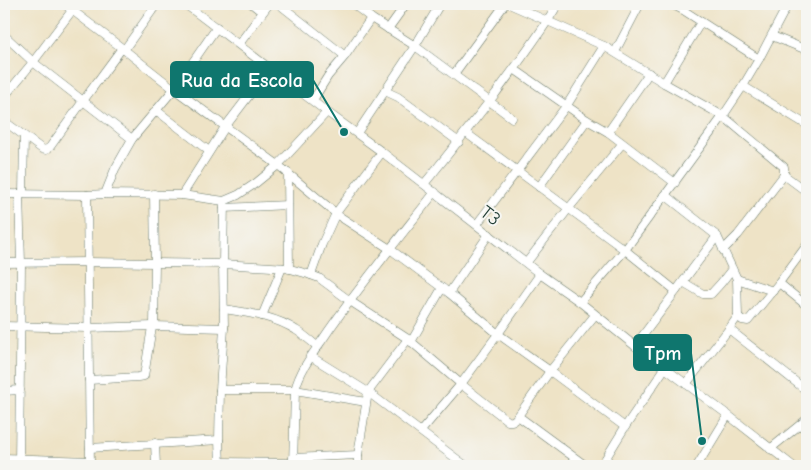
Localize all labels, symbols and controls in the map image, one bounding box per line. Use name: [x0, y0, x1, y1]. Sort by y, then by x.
callout: Rua da Escola: [171, 62, 313, 97]
text: Rua da Escola: [181, 69, 303, 92]
street label: T3: [476, 201, 505, 230]
callout: Tpm: [634, 335, 691, 370]
text: Tpm: [645, 342, 681, 365]

